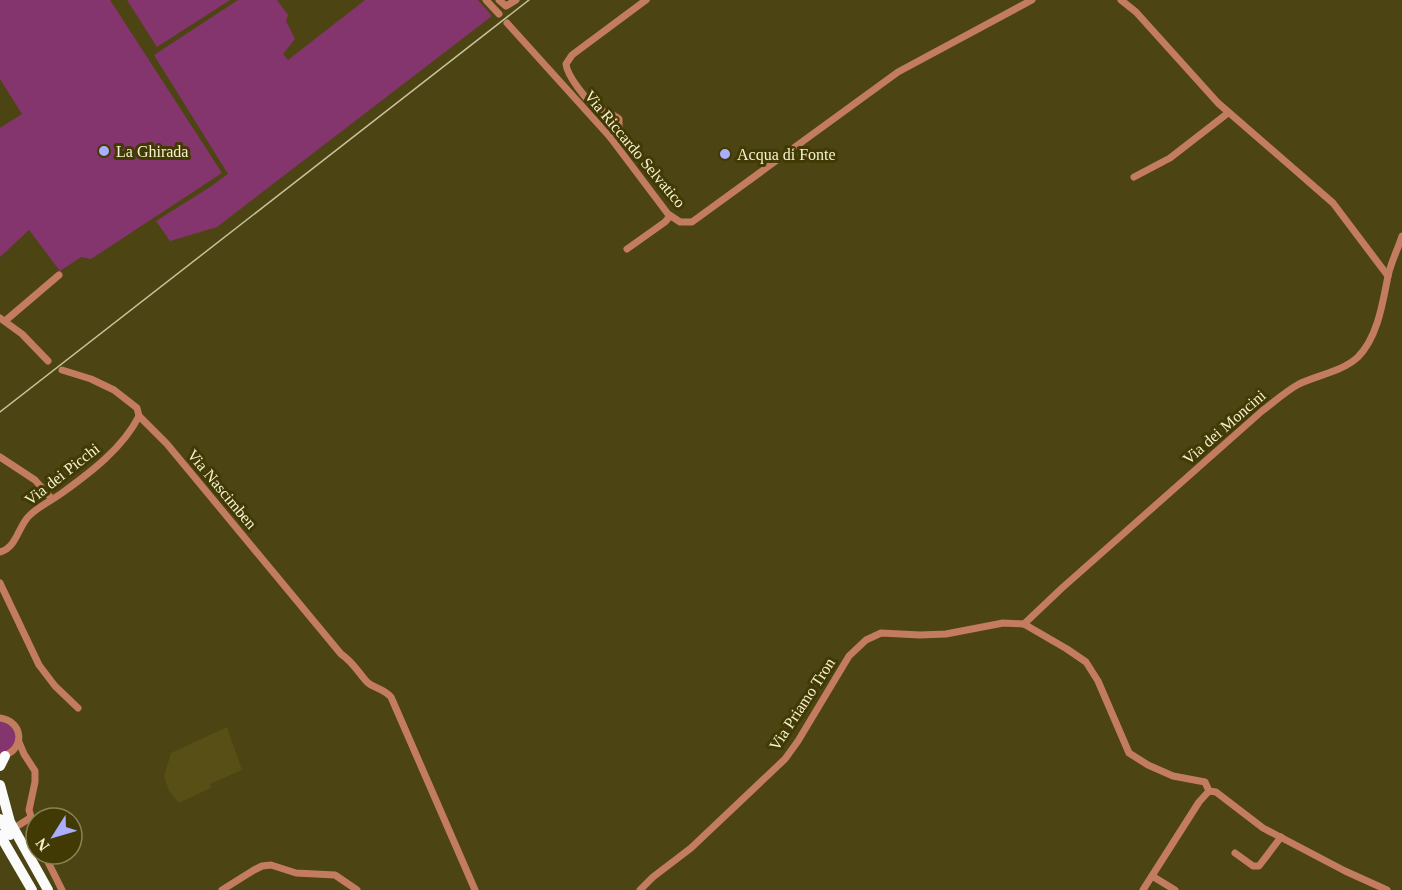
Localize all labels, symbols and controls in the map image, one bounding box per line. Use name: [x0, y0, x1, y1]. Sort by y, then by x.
street label: Via Riccardo Selvatico: [581, 87, 689, 211]
place label: La Ghirada: [116, 143, 188, 160]
marker: La Ghirada: [97, 144, 111, 158]
place label: Acqua di Fonte: [737, 146, 836, 164]
marker: Acqua di Fonte: [718, 147, 732, 161]
street label: Via dei Moncini: [1179, 386, 1269, 467]
street label: Via dei Picchi: [21, 439, 103, 508]
street label: Via Nascimben: [184, 446, 260, 532]
street label: Via Priamo Tron: [766, 655, 838, 753]
north arrow: [24, 806, 84, 866]
text: N: [32, 835, 53, 854]

